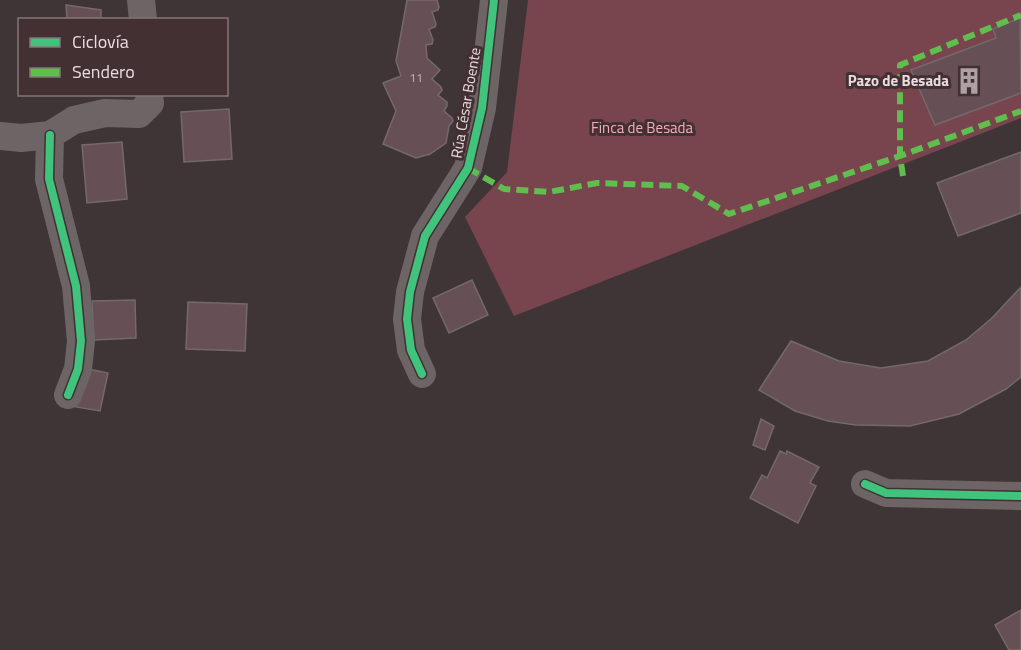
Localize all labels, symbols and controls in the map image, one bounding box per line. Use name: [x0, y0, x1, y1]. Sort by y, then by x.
legend: [18, 18, 228, 96]
text: Ciclovía: [72, 28, 129, 55]
street label: Rúa César Boente: [444, 46, 487, 160]
text: Sendero: [72, 58, 135, 85]
building icon: Pazo de Besada: [954, 66, 984, 96]
house number: 11: [409, 68, 423, 87]
place label: Pazo de Besada: [848, 69, 949, 92]
park label: Finca de Besada: [591, 116, 694, 139]

